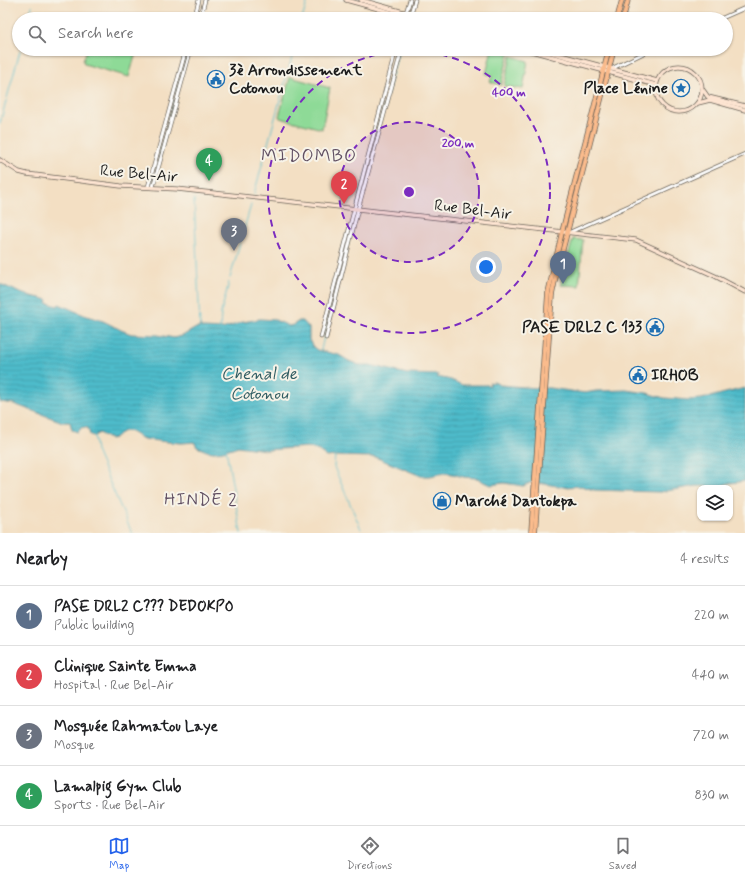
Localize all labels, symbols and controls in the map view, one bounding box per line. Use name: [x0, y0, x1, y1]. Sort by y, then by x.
search box: [12, 12, 733, 56]
icon: search: [26, 23, 48, 45]
text: Search here: [58, 24, 134, 44]
place label: 3è Arrondissement Cotonou: [229, 60, 363, 99]
public building icon: 3è Arrondissement Cotonou: [206, 69, 226, 89]
place label: Place Lénine: [584, 78, 668, 99]
place icon: Place Lénine: [671, 78, 691, 98]
text: 400 m: [492, 85, 526, 101]
text: 200 m: [442, 136, 475, 152]
district label: MIDOMBO: [261, 144, 357, 168]
pin: 4: [196, 148, 222, 181]
street label: Rue Bel-Air: [99, 160, 179, 188]
pin: 2: [331, 171, 357, 204]
centre of rings: [402, 185, 416, 199]
street label: Rue Bel-Air: [433, 195, 513, 225]
pin: 3: [221, 218, 247, 251]
pin: 1: [550, 251, 576, 284]
your location: [476, 257, 496, 277]
place label: PASE DRL2 C 133: [522, 317, 643, 338]
public building icon: PASE DRL2 C 133: [645, 317, 665, 337]
water label: Chenal de Cotonou: [221, 363, 298, 405]
public building icon: IRHOB: [628, 365, 648, 385]
place label: IRHOB: [651, 365, 699, 386]
map controls: [697, 485, 733, 521]
button: layers: [697, 485, 733, 521]
district label: HINDÉ 2: [164, 488, 238, 511]
shop icon: Marché Dantokpa: [432, 491, 452, 511]
place label: Marché Dantokpa: [455, 491, 577, 512]
text: Nearby: [16, 548, 68, 570]
text: 4 results: [680, 551, 729, 568]
text: PASE DRL2 C??? DEDOKPO: [54, 597, 234, 617]
text: 1: [26, 607, 32, 624]
text: 220 m: [694, 607, 729, 624]
text: Public building: [54, 617, 134, 634]
text: Clinique Sainte Emma: [54, 657, 197, 677]
text: 2: [26, 667, 32, 684]
text: 440 m: [692, 667, 729, 684]
text: Hospital · Rue Bel-Air: [54, 677, 174, 694]
text: Mosquée Rahmatou Laye: [54, 717, 218, 737]
text: 3: [26, 727, 32, 744]
text: 720 m: [693, 727, 729, 744]
text: Mosque: [54, 737, 95, 754]
text: Lamalpig Gym Club: [54, 777, 181, 797]
text: 4: [25, 787, 33, 804]
text: 830 m: [694, 787, 729, 804]
text: Sports · Rue Bel-Air: [54, 797, 165, 814]
tab: Map: [108, 835, 130, 873]
tab: Directions: [347, 835, 392, 873]
tab: Saved: [609, 835, 637, 873]

